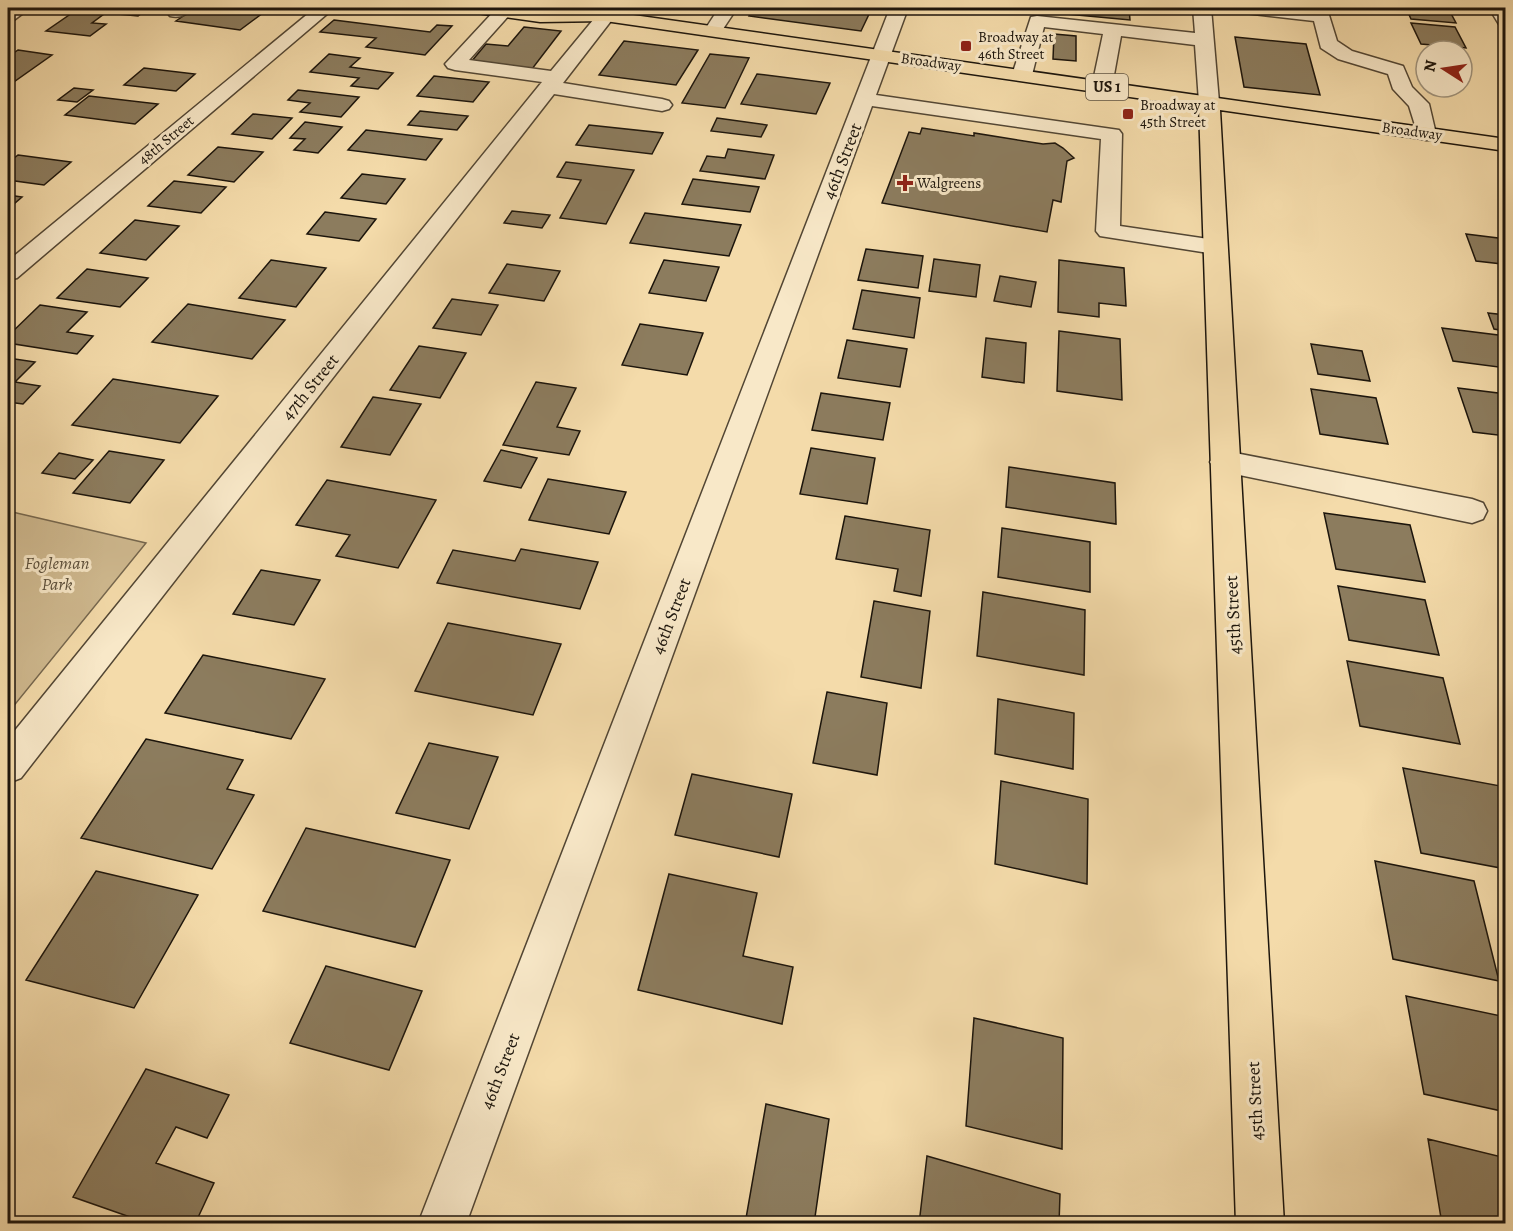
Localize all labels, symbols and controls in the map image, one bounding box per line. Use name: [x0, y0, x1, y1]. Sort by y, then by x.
place label: Broadway at 46th Street: [978, 27, 1054, 64]
marker: Broadway at 46th Street: [959, 39, 973, 53]
north arrow: [1414, 39, 1474, 99]
street label: Broadway: [900, 48, 963, 76]
text: N: [1418, 58, 1442, 74]
road number: US 1: [1086, 74, 1128, 100]
place label: Broadway at 45th Street: [1140, 95, 1216, 132]
marker: Broadway at 45th Street: [1121, 107, 1135, 121]
street label: 48th Street: [134, 111, 198, 169]
street label: Broadway: [1381, 117, 1444, 145]
street label: 46th Street: [816, 119, 868, 203]
place label: Walgreens: [916, 173, 981, 193]
marker: Walgreens: [898, 176, 912, 190]
street label: 47th Street: [276, 349, 344, 425]
park label: Fogleman Park: [25, 551, 89, 596]
street label: 46th Street: [645, 574, 697, 658]
street label: 45th Street: [1219, 575, 1247, 655]
street label: 46th Street: [474, 1029, 526, 1113]
street label: 45th Street: [1241, 1061, 1269, 1141]

